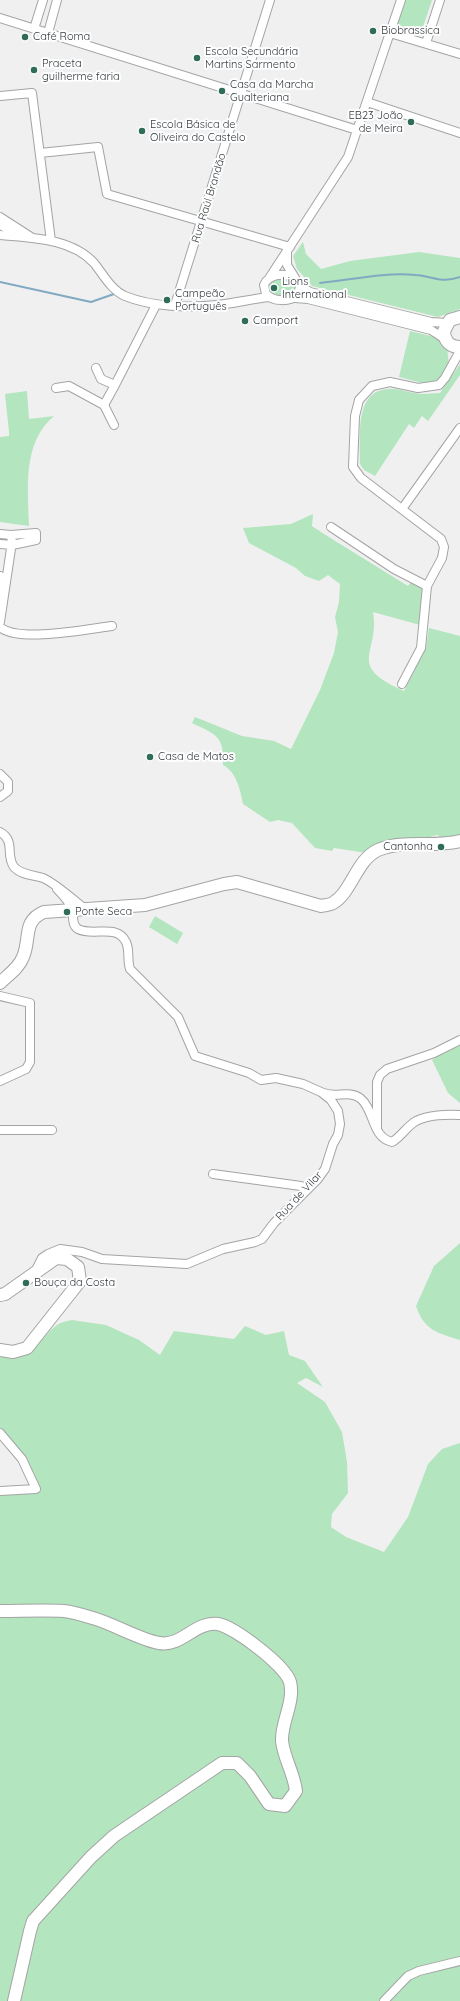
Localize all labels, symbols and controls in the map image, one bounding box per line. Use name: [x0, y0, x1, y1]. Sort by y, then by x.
place label: Biobrassica: [381, 24, 440, 38]
marker: Biobrassica: [368, 26, 378, 36]
place label: Café Roma: [33, 30, 90, 44]
marker: Café Roma: [20, 32, 30, 42]
place label: Escola Secundária Martins Sarmento: [205, 45, 298, 71]
marker: Escola Secundária Martins Sarmento: [192, 53, 202, 63]
place label: Praceta guilherme faria: [42, 57, 120, 83]
marker: Praceta guilherme faria: [29, 65, 39, 75]
place label: Casa da Marcha Gualteriana: [230, 78, 313, 104]
marker: Casa da Marcha Gualteriana: [217, 86, 227, 96]
place label: EB23 João de Meira: [348, 109, 403, 135]
marker: EB23 João de Meira: [406, 117, 416, 127]
place label: Escola Básica de Oliveira do Castelo: [150, 118, 246, 144]
marker: Escola Básica de Oliveira do Castelo: [137, 126, 147, 136]
street label: Rua Raúl Brandão: [189, 151, 229, 245]
place label: Lions International: [282, 275, 347, 301]
marker: Lions International: [269, 283, 279, 293]
place label: Campeão Português: [175, 287, 227, 313]
marker: Campeão Português: [162, 295, 172, 305]
place label: Camport: [253, 314, 298, 328]
marker: Camport: [240, 316, 250, 326]
place label: Casa de Matos: [158, 750, 234, 764]
marker: Casa de Matos: [145, 752, 155, 762]
place label: Cantonha: [383, 840, 433, 854]
marker: Cantonha: [436, 842, 446, 852]
place label: Ponte Seca: [75, 905, 132, 919]
marker: Ponte Seca: [62, 907, 72, 917]
street label: Rua de Vilar: [273, 1169, 325, 1223]
place label: Bouça da Costa: [34, 1276, 115, 1290]
marker: Bouça da Costa: [21, 1278, 31, 1288]

